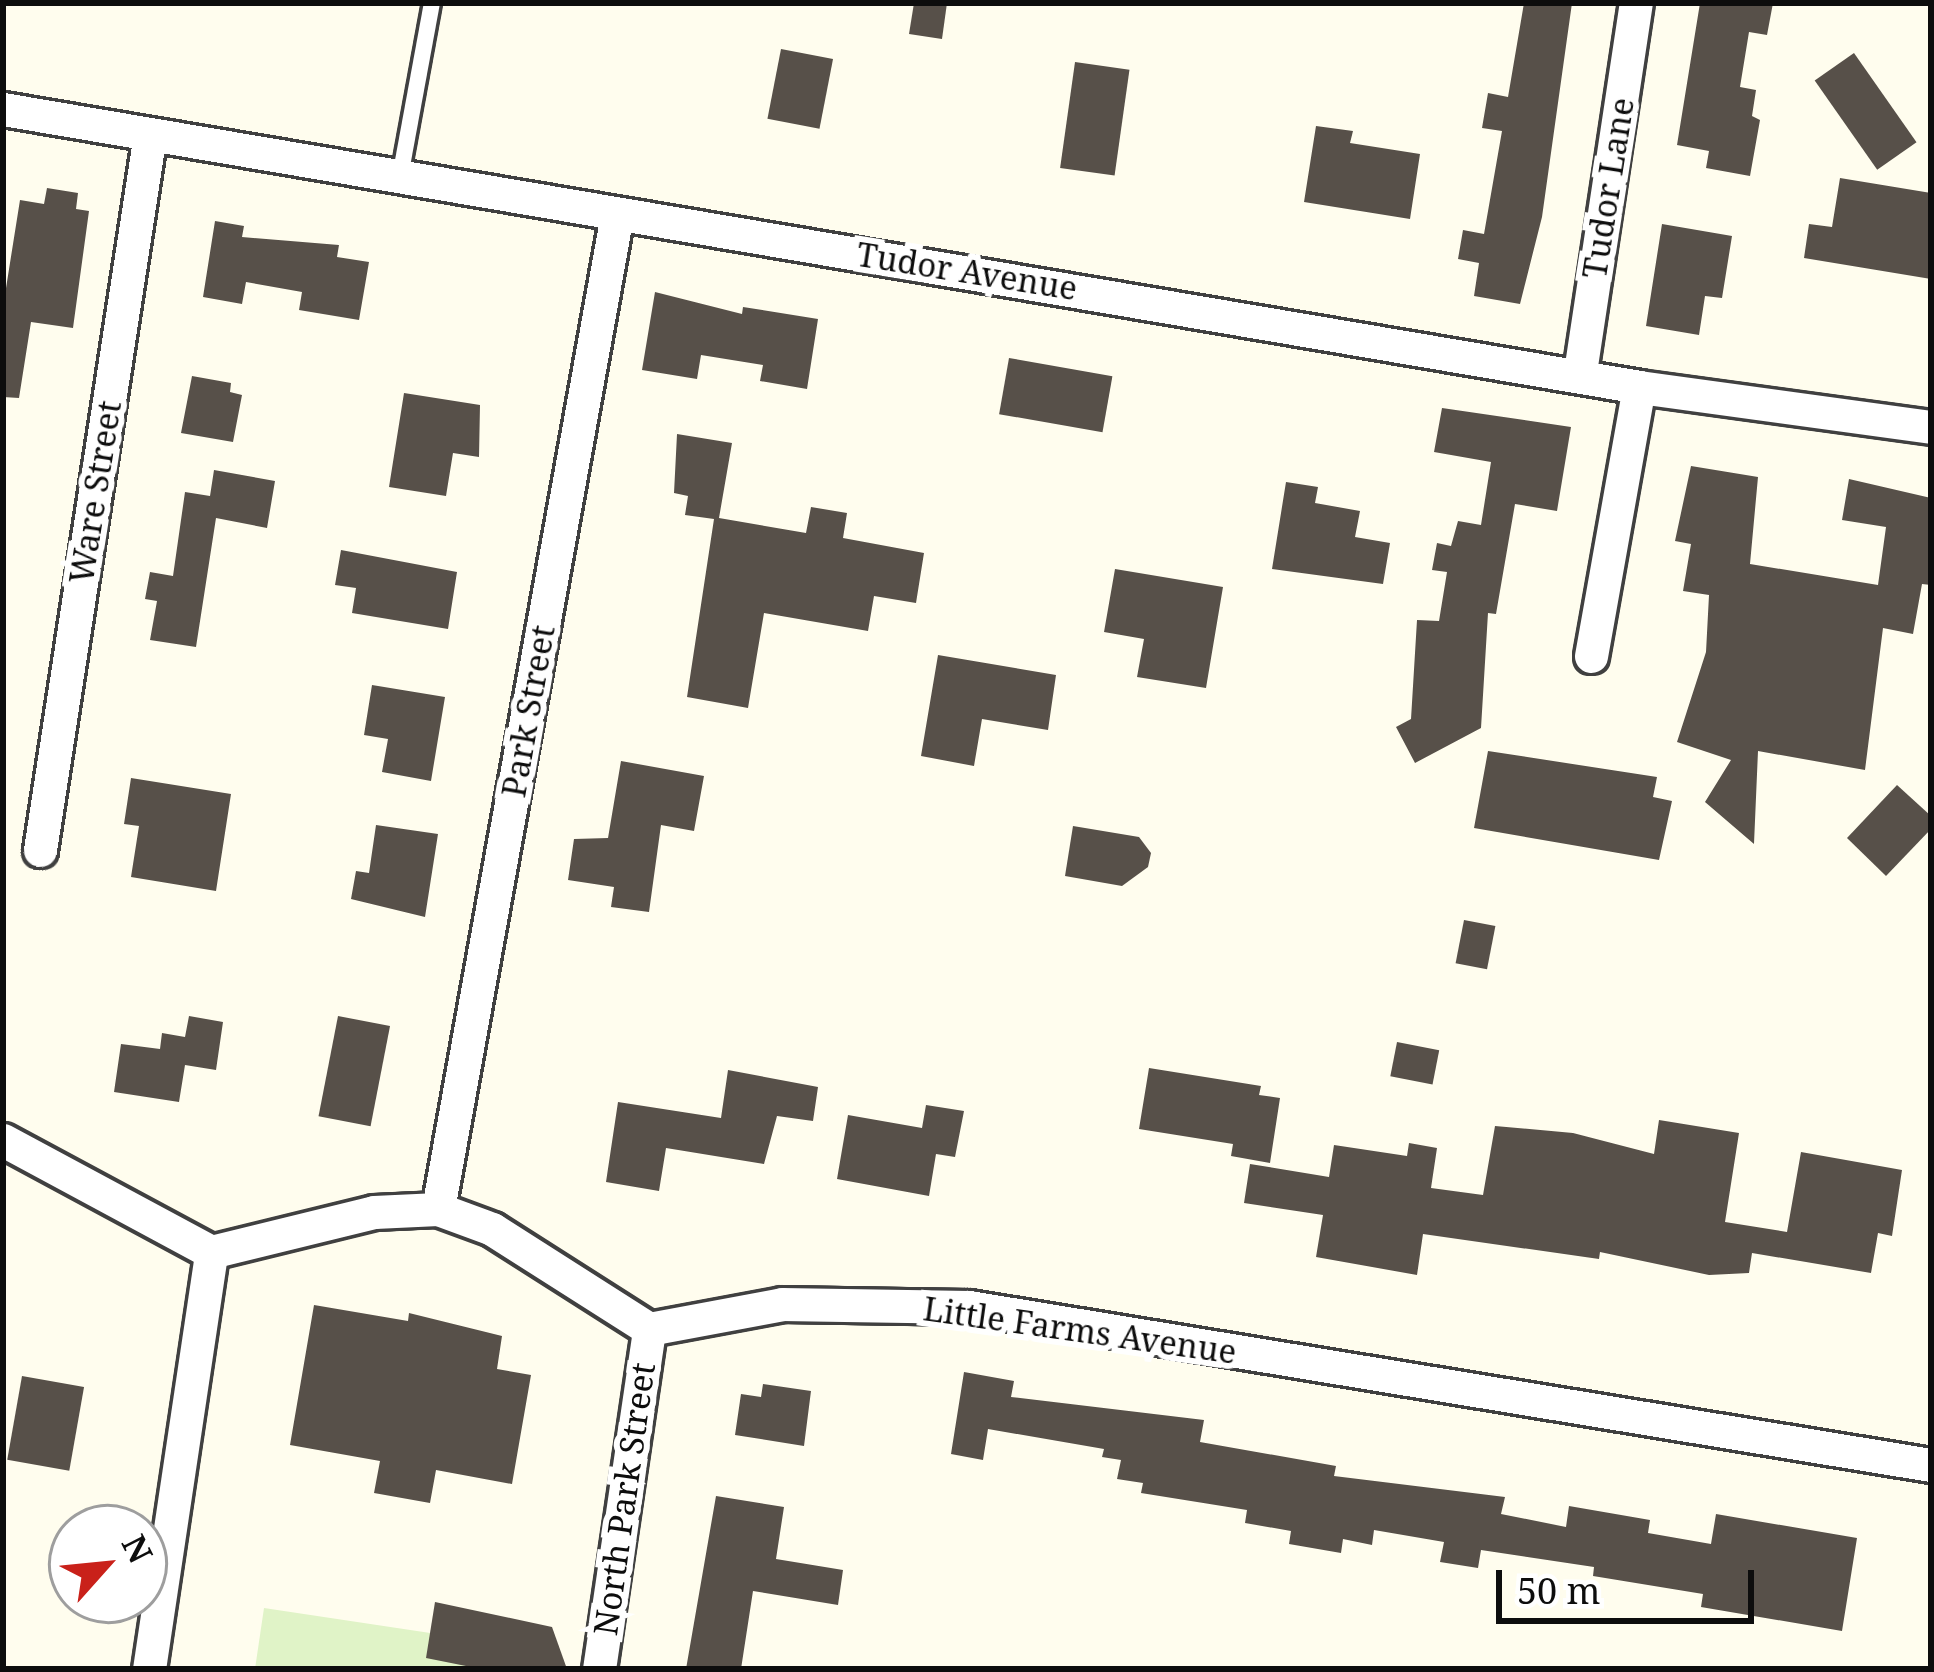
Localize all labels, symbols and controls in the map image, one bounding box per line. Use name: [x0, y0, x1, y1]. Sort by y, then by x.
street label: Tudor Lane: [1574, 95, 1642, 281]
street label: Tudor Avenue: [854, 234, 1080, 308]
street label: Ware Street: [61, 398, 129, 586]
street label: Park Street: [493, 622, 563, 800]
street label: Little Farms Avenue: [921, 1288, 1239, 1372]
street label: North Park Street: [585, 1360, 663, 1638]
north arrow: [48, 1504, 168, 1624]
text: N: [112, 1527, 164, 1571]
scale bar: [1502, 1546, 1760, 1620]
text: 50 m: [1517, 1566, 1601, 1615]

